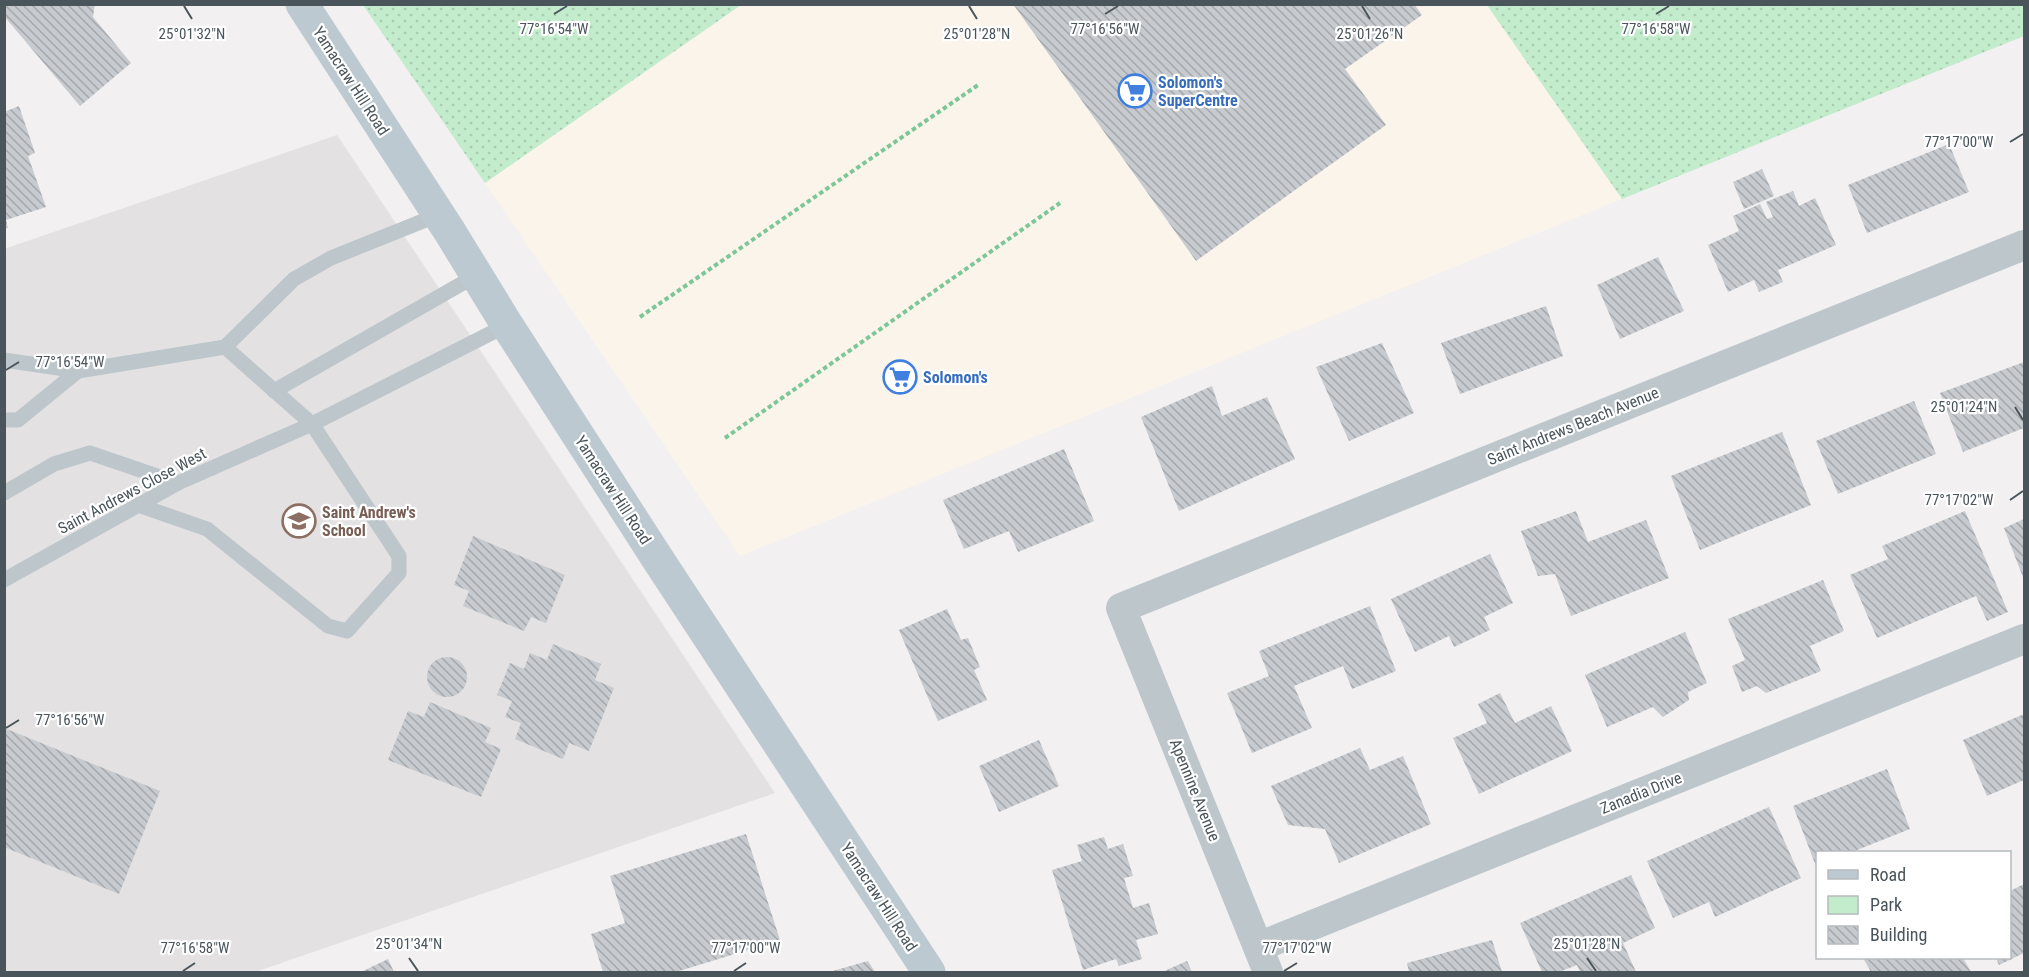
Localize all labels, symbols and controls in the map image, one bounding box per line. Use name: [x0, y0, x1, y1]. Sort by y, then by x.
text: 77°16'54"W: [520, 20, 589, 38]
text: 77°16'56"W: [1071, 20, 1140, 38]
text: 77°16'58"W: [1622, 20, 1691, 38]
street label: Yamacraw Hill Road: [309, 23, 393, 139]
text: 25°01'32"N: [159, 25, 225, 43]
text: 25°01'28"N: [944, 25, 1010, 43]
text: 25°01'26"N: [1337, 25, 1403, 43]
supermarket icon: Solomon's SuperCentre: [1117, 73, 1153, 109]
place label: Solomon's SuperCentre: [1158, 73, 1238, 110]
text: 77°17'00"W: [1925, 133, 1994, 151]
text: 77°16'54"W: [36, 353, 105, 371]
supermarket icon: Solomon's: [882, 359, 918, 395]
place label: Solomon's: [923, 368, 988, 387]
street label: Saint Andrews Beach Avenue: [1485, 383, 1661, 469]
text: 25°01'24"N: [1931, 398, 1997, 416]
street label: Yamacraw Hill Road: [571, 432, 655, 548]
street label: Saint Andrews Close West: [55, 444, 210, 538]
text: 77°17'02"W: [1925, 491, 1994, 509]
school or university icon: Saint Andrew's School: [281, 503, 317, 539]
place label: Saint Andrew's School: [322, 503, 416, 540]
text: 77°16'56"W: [36, 711, 105, 729]
street label: Apennine Avenue: [1166, 736, 1224, 844]
street label: Zanadia Drive: [1597, 768, 1685, 818]
street label: Yamacraw Hill Road: [837, 839, 921, 955]
legend: [1816, 851, 2011, 959]
text: Road: [1870, 864, 1906, 885]
text: Park: [1870, 894, 1902, 915]
text: Building: [1870, 924, 1927, 945]
text: 25°01'34"N: [376, 935, 442, 953]
text: 25°01'28"N: [1554, 935, 1620, 953]
text: 77°16'58"W: [161, 939, 230, 957]
text: 77°17'00"W: [712, 939, 781, 957]
text: 77°17'02"W: [1263, 939, 1332, 957]

